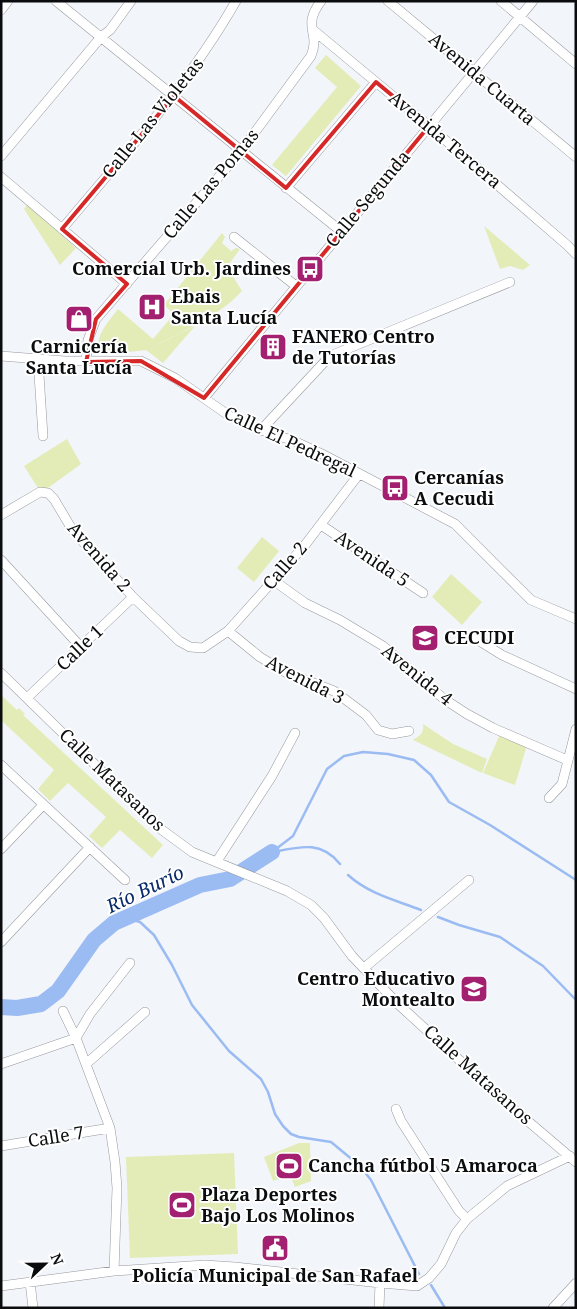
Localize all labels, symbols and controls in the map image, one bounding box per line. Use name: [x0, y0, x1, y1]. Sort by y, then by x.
street label: Avenida Cuarta: [424, 26, 541, 130]
street label: Calle Las Violetas: [96, 52, 208, 183]
street label: Avenida Tercera: [384, 85, 507, 193]
street label: Calle Las Pomas: [157, 123, 264, 244]
street label: Calle Segunda: [319, 145, 415, 252]
bus stop icon: Comercial Urb. Jardines: [295, 254, 325, 284]
place label: Comercial Urb. Jardines: [72, 256, 291, 280]
place label: Ebais Santa Lucía: [171, 284, 278, 329]
hospital icon: Ebais Santa Lucía: [137, 292, 167, 322]
shop icon: Carnicería Santa Lucía: [64, 304, 94, 334]
place label: FANERO Centro de Tutorías: [292, 324, 435, 369]
building icon: FANERO Centro de Tutorías: [258, 332, 288, 362]
place label: Carnicería Santa Lucía: [26, 334, 132, 379]
street label: Calle El Pedregal: [220, 400, 361, 482]
place label: Cercanías A Cecudi: [414, 465, 504, 510]
bus stop icon: Cercanías A Cecudi: [380, 473, 410, 503]
street label: Avenida 2: [63, 516, 137, 596]
street label: Avenida 5: [331, 524, 414, 592]
street label: Calle 2: [257, 536, 312, 595]
street label: Calle 1: [51, 619, 108, 676]
school or university icon: CECUDI: [410, 623, 440, 653]
place label: CECUDI: [444, 625, 514, 649]
street label: Avenida 4: [377, 638, 458, 710]
street label: Avenida 3: [262, 649, 349, 709]
street label: Calle Matasanos: [55, 723, 171, 836]
water label: Río Burío: [101, 859, 188, 919]
place label: Centro Educativo Montealto: [297, 966, 455, 1011]
school or university icon: Centro Educativo Montealto: [459, 974, 489, 1004]
street label: Calle Matasanos: [419, 1019, 538, 1130]
street label: Calle 7: [26, 1120, 86, 1152]
sports icon: Cancha fútbol 5 Amaroca: [274, 1151, 304, 1181]
place label: Cancha fútbol 5 Amaroca: [308, 1153, 538, 1177]
place label: Plaza Deportes Bajo Los Molinos: [201, 1182, 355, 1227]
sports icon: Plaza Deportes Bajo Los Molinos: [167, 1190, 197, 1220]
public building icon: Policía Municipal de San Rafael: [260, 1233, 290, 1263]
north arrow: [20, 1239, 70, 1289]
text: N: [47, 1250, 68, 1268]
place label: Policía Municipal de San Rafael: [132, 1263, 419, 1287]

